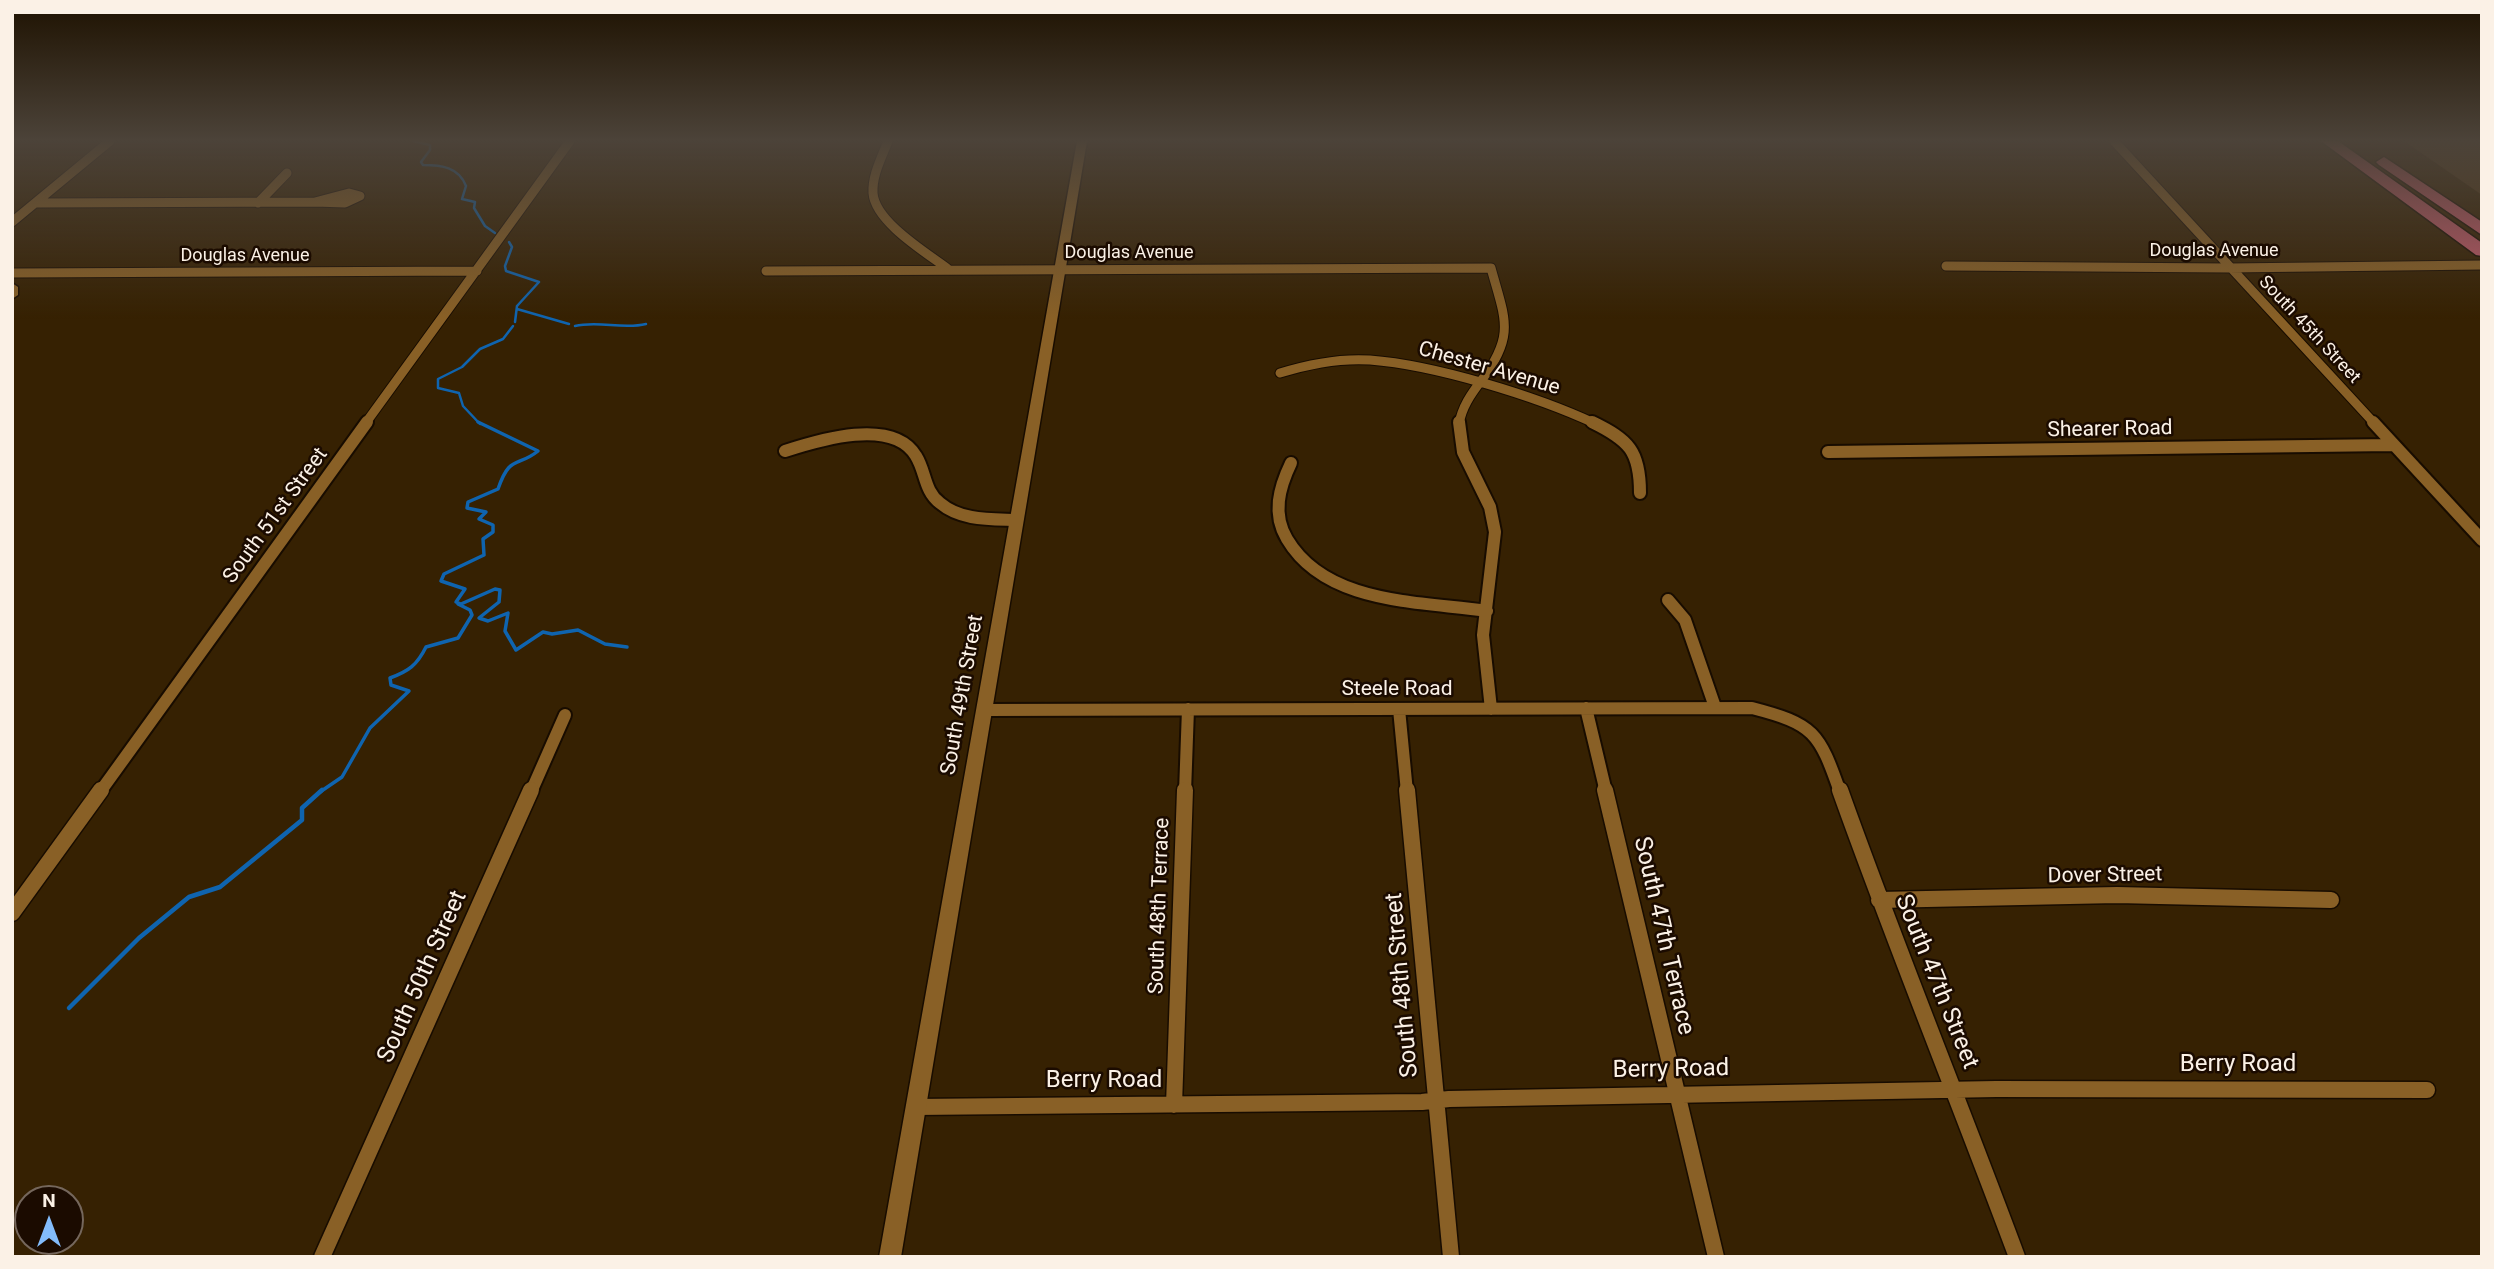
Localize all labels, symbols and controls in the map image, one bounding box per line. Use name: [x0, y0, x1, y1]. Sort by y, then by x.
street label: Douglas Avenue: [2150, 240, 2278, 262]
street label: Douglas Avenue: [1065, 242, 1193, 264]
street label: Douglas Avenue: [181, 245, 309, 267]
street label: South 45th Street: [2254, 272, 2364, 388]
street label: Chester Avenue: [1415, 337, 1563, 401]
street label: Shearer Road: [2047, 416, 2173, 444]
street label: South 51st Street: [218, 443, 334, 589]
street label: South 49th Street: [936, 613, 990, 777]
street label: Steele Road: [1341, 677, 1453, 703]
street label: South 48th Terrace: [1144, 817, 1176, 995]
street label: South 47th Terrace: [1626, 834, 1700, 1038]
street label: Dover Street: [2048, 862, 2162, 890]
street label: South 50th Street: [372, 886, 474, 1068]
street label: South 48th Street: [1381, 891, 1425, 1079]
street label: South 47th Street: [1888, 891, 1984, 1073]
street label: Berry Road: [2180, 1051, 2296, 1079]
street label: Berry Road: [1612, 1055, 1730, 1085]
street label: Berry Road: [1046, 1067, 1162, 1095]
north arrow: [14, 1185, 84, 1255]
text: N: [42, 1189, 56, 1212]

